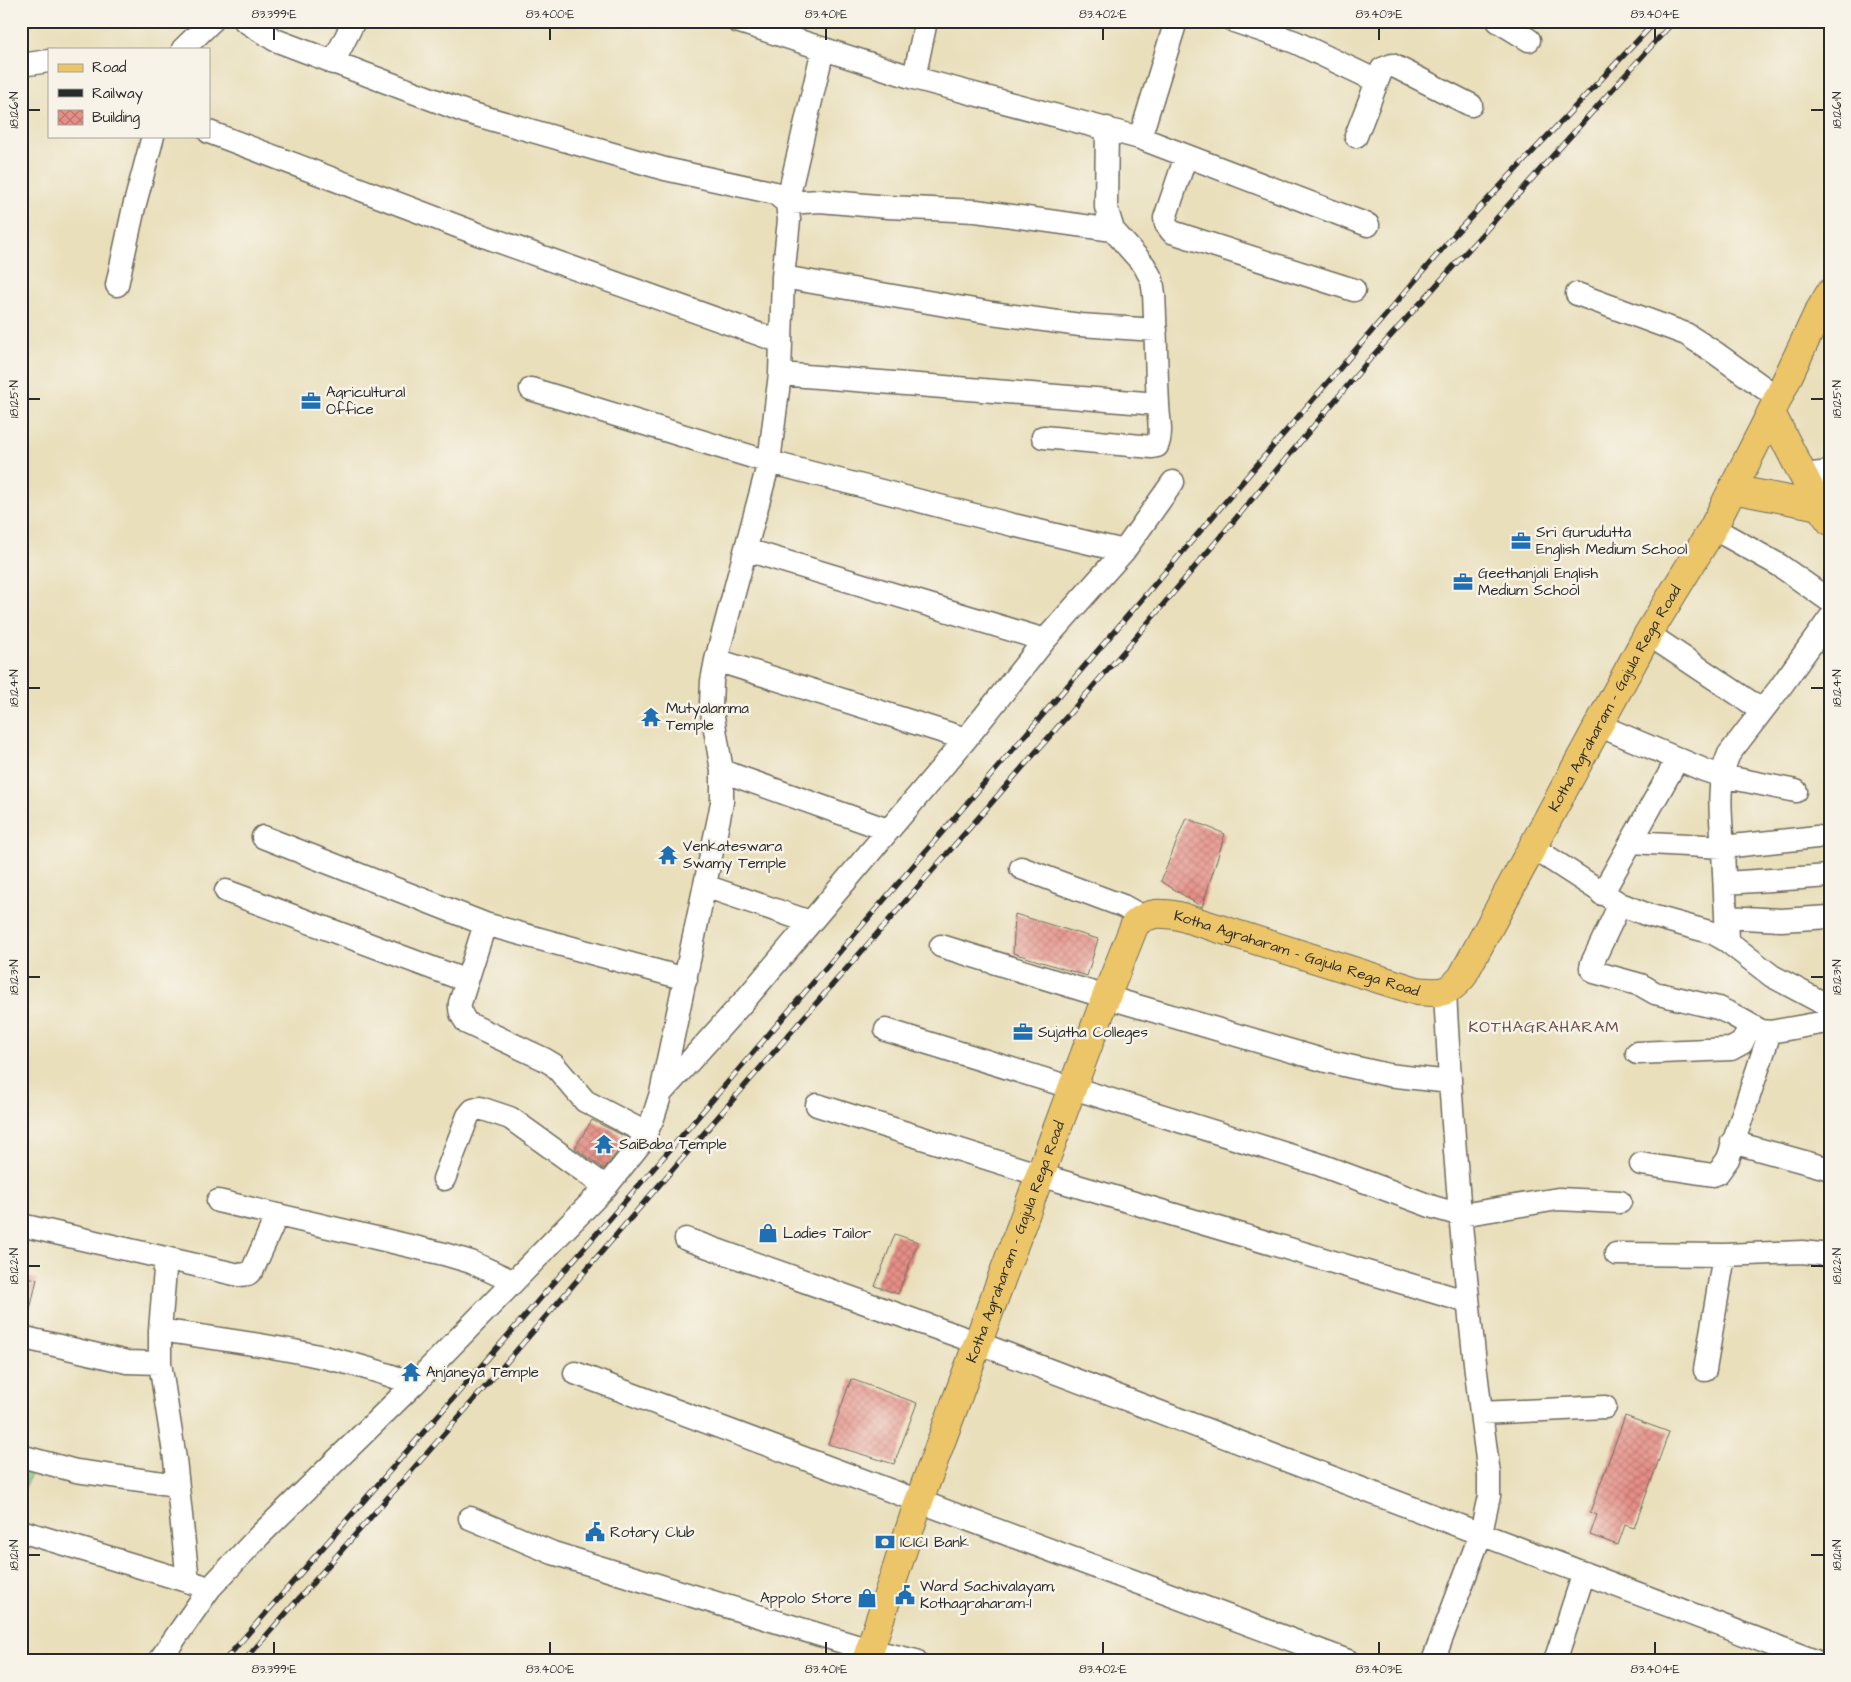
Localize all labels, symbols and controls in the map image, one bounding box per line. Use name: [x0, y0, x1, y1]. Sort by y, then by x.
text: 83.399°E: [251, 6, 297, 23]
text: 83.400°E: [526, 6, 574, 23]
text: 83.401°E: [805, 6, 847, 23]
text: 83.402°E: [1079, 6, 1127, 23]
text: 83.403°E: [1355, 6, 1403, 23]
text: 83.404°E: [1630, 6, 1680, 23]
legend: [48, 48, 210, 138]
text: Road: [92, 57, 127, 78]
text: Railway: [92, 83, 143, 105]
text: 18.126°N: [6, 91, 23, 129]
text: 18.126°N: [1829, 91, 1846, 129]
text: Building: [92, 107, 140, 129]
text: 18.125°N: [6, 379, 23, 418]
text: 18.125°N: [1829, 379, 1846, 418]
place label: Agricultural Office: [326, 382, 405, 420]
office icon: Agricultural Office: [300, 390, 322, 412]
place label: Sri Gurudutta English Medium School: [1536, 522, 1687, 561]
office icon: Sri Gurudutta English Medium School: [1510, 530, 1532, 552]
place label: Geethanjali English Medium School: [1478, 563, 1598, 601]
office icon: Geethanjali English Medium School: [1452, 571, 1474, 593]
street label: Kotha Agraharam - Gajula Rega Road: [1543, 581, 1686, 815]
text: 18.124°N: [6, 669, 23, 707]
text: 18.124°N: [1829, 669, 1846, 707]
place label: Mutyalamma Temple: [666, 698, 749, 736]
temple icon: Mutyalamma Temple: [640, 706, 662, 728]
place label: Venkateswara Swamy Temple: [683, 836, 786, 875]
temple icon: Venkateswara Swamy Temple: [657, 844, 679, 866]
street label: Kotha Agraharam - Gajula Rega Road: [1173, 905, 1423, 1002]
text: 18.123°N: [6, 959, 23, 995]
text: 18.123°N: [1829, 959, 1846, 995]
district label: KOTHAGRAHARAM: [1469, 1016, 1619, 1038]
office icon: Sujatha Colleges: [1012, 1021, 1034, 1043]
place label: Sujatha Colleges: [1038, 1022, 1148, 1044]
street label: Kotha Agraharam - Gajula Rega Road: [961, 1118, 1070, 1366]
temple icon: SaiBaba Temple: [593, 1133, 615, 1155]
place label: SaiBaba Temple: [619, 1134, 727, 1155]
shop icon: Ladies Tailor: [757, 1222, 779, 1244]
place label: Ladies Tailor: [783, 1223, 871, 1244]
text: 18.122°N: [6, 1247, 23, 1284]
text: 18.122°N: [1829, 1247, 1846, 1284]
temple icon: Anjaneya Temple: [400, 1361, 422, 1383]
place label: Anjaneya Temple: [426, 1362, 539, 1384]
public building icon: Rotary Club: [584, 1521, 606, 1543]
place label: Rotary Club: [610, 1522, 695, 1544]
bank icon: ICICI Bank: [874, 1531, 896, 1553]
place label: ICICI Bank: [900, 1532, 969, 1553]
text: 18.121°N: [6, 1539, 23, 1571]
text: 18.121°N: [1829, 1539, 1846, 1571]
place label: Ward Sachivalayam, Kothagraharam-1: [920, 1576, 1056, 1615]
public building icon: Ward Sachivalayam, Kothagraharam-1: [894, 1584, 916, 1606]
shop icon: Appolo Store: [856, 1587, 878, 1609]
place label: Appolo Store: [760, 1588, 852, 1609]
text: 83.399°E: [251, 1661, 297, 1678]
text: 83.400°E: [526, 1661, 574, 1678]
text: 83.401°E: [805, 1661, 847, 1678]
text: 83.402°E: [1079, 1661, 1127, 1678]
text: 83.403°E: [1355, 1661, 1403, 1678]
text: 83.404°E: [1630, 1661, 1680, 1678]

